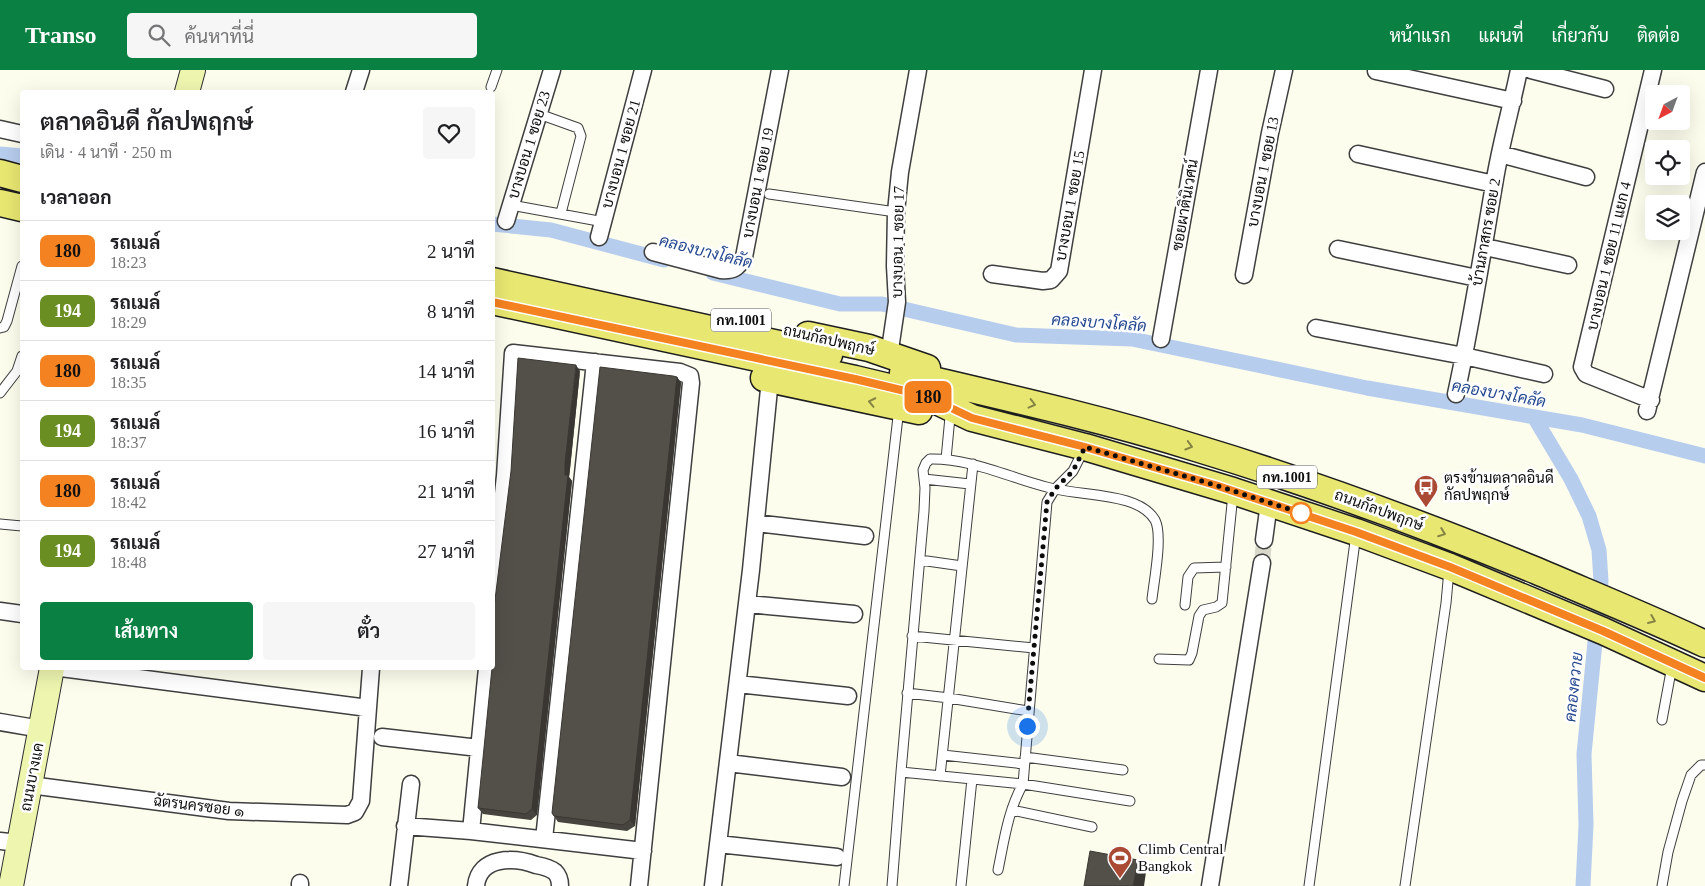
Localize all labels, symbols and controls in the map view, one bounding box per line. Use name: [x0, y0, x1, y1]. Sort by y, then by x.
search box: [127, 13, 477, 58]
icon: search: [145, 21, 173, 49]
text: Transo: [25, 22, 97, 48]
text: ค้นหาที่นี่: [185, 26, 254, 47]
text: หน้าแรก: [1389, 26, 1451, 46]
text: แผนที่: [1479, 26, 1523, 46]
text: เกี่ยวกับ: [1551, 26, 1609, 46]
text: ติดต่อ: [1637, 26, 1680, 46]
north arrow: [1645, 85, 1690, 130]
map controls: [1645, 85, 1690, 240]
street label: บางบอน 1 ซอย 23: [505, 89, 553, 201]
street label: บางบอน 1 ซอย 21: [599, 98, 643, 210]
button: heart: [423, 107, 475, 159]
text: ตลาดอินดี กัลปพฤกษ์: [40, 109, 253, 135]
street label: บางบอน 1 ซอย 13: [1244, 115, 1282, 229]
street label: บางบอน 1 ซอย 19: [739, 126, 777, 240]
button: locate: [1645, 140, 1690, 185]
text: เดิน · 4 นาที · 250 m: [40, 144, 172, 161]
street label: บางบอน 1 ซอย 15: [1052, 149, 1088, 263]
street label: ซอยผาตินิเวศน์: [1167, 158, 1201, 252]
street label: บ้านภาสกร ซอย 2: [1467, 176, 1503, 287]
street label: บางบอน 1 ซอย 11 แยก 4: [1584, 179, 1634, 332]
street label: บางบอน 1 ซอย 17: [889, 185, 907, 298]
text: เวลาออก: [40, 187, 112, 208]
button: layers: [1645, 195, 1690, 240]
water label: คลองบางโคลัด: [658, 229, 755, 271]
text: รถเมล์: [110, 232, 160, 253]
text: 180: [54, 241, 81, 261]
text: 2 นาที: [427, 241, 475, 262]
text: 18:23: [110, 254, 146, 271]
text: รถเมล์: [110, 292, 160, 313]
text: 194: [54, 301, 81, 321]
text: 8 นาที: [427, 301, 475, 322]
road number: กท.1001: [711, 308, 771, 332]
water label: คลองบางโคลัด: [1051, 308, 1147, 334]
text: 18:29: [110, 314, 146, 331]
street label: ถนนกัลปพฤกษ์: [782, 320, 878, 359]
text: รถเมล์: [110, 352, 160, 373]
text: 180: [54, 361, 81, 381]
text: 14 นาที: [417, 361, 475, 382]
text: 18:35: [110, 374, 146, 391]
water label: คลองบางโคลัด: [1450, 374, 1548, 410]
line badge: 180: [899, 381, 957, 413]
text: 180: [915, 387, 942, 407]
one-way arrow: [868, 397, 877, 408]
one-way arrow: [1027, 398, 1036, 409]
text: รถเมล์: [110, 412, 160, 433]
text: 194: [54, 421, 81, 441]
text: 16 นาที: [417, 421, 475, 442]
text: 18:37: [110, 434, 146, 451]
one-way arrow: [1184, 440, 1192, 450]
road number: กท.1001: [1257, 466, 1317, 488]
place label: ตรงข้ามตลาดอินดี กัลปพฤกษ์: [1444, 468, 1554, 504]
text: รถเมล์: [110, 472, 160, 493]
bus stop icon: ตรงข้ามตลาดอินดี กัลปพฤกษ์: [1413, 474, 1439, 508]
text: 180: [54, 481, 81, 501]
text: 21 นาที: [417, 481, 475, 502]
street label: ถนนกัลปพฤกษ์: [1332, 485, 1427, 535]
text: 18:42: [110, 494, 146, 511]
unlabelled marker: [1290, 502, 1312, 524]
one-way arrow: [1437, 527, 1446, 537]
text: รถเมล์: [110, 532, 160, 553]
text: 194: [54, 541, 81, 561]
text: 27 นาที: [417, 541, 475, 562]
text: 18:48: [110, 554, 146, 571]
button: เส้นทาง: [40, 602, 253, 660]
button: ตั๋ว: [263, 602, 475, 660]
one-way arrow: [1648, 614, 1656, 624]
water label: คลองควาย: [1561, 651, 1586, 723]
your location: [1015, 714, 1040, 739]
street label: ถนนบางแค: [18, 741, 46, 813]
street label: ฉัตรนครซอย ๑: [153, 792, 245, 820]
place label: Climb Central Bangkok: [1138, 841, 1223, 874]
sports icon: Climb Central Bangkok: [1107, 845, 1133, 879]

